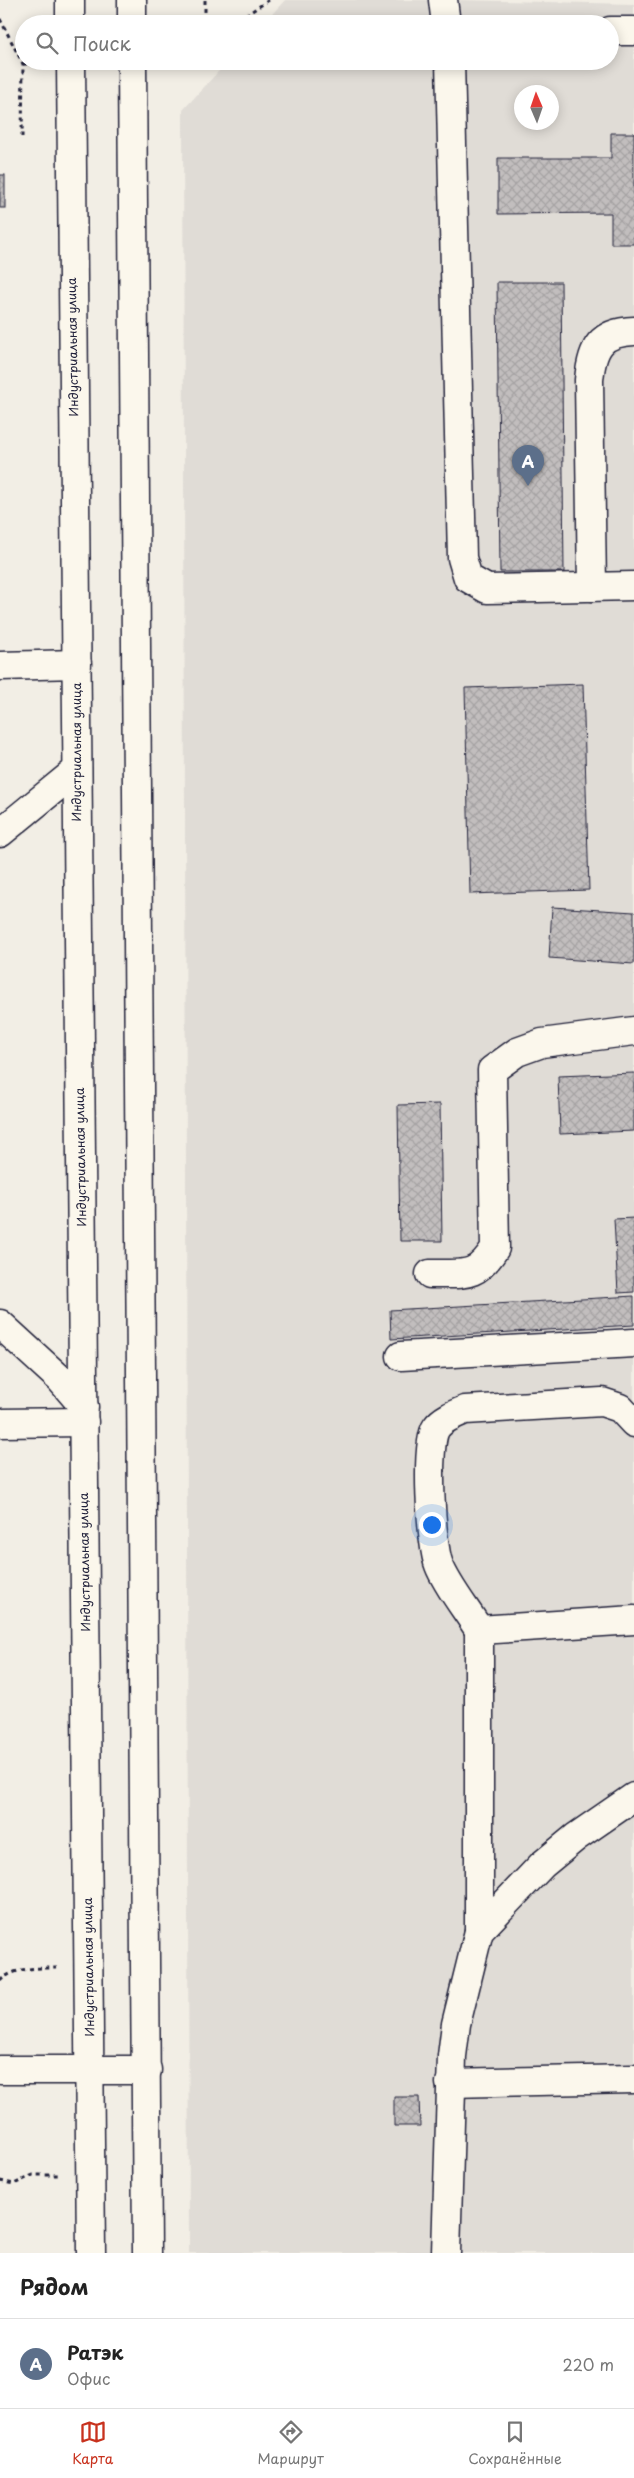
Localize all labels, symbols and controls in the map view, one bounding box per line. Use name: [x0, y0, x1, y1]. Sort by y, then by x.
search box: [15, 15, 619, 70]
icon: search: [33, 29, 61, 57]
text: Поиск: [73, 29, 131, 57]
north arrow: [514, 85, 559, 130]
street label: Индустриальная улица: [62, 277, 82, 417]
pin: A: [512, 445, 544, 486]
street label: Индустриальная улица: [67, 682, 85, 822]
street label: Индустриальная улица: [70, 1087, 90, 1227]
street label: Индустриальная улица: [74, 1492, 94, 1632]
your location: [419, 1512, 445, 1538]
street label: Индустриальная улица: [78, 1897, 98, 2037]
text: Рядом: [20, 2270, 88, 2302]
text: Ратэк: [67, 2338, 123, 2366]
text: A: [30, 2352, 42, 2376]
text: 220 m: [563, 2352, 614, 2376]
text: Офис: [67, 2366, 110, 2390]
tab: Карта: [72, 2418, 113, 2469]
tab: Маршрут: [258, 2418, 324, 2469]
tab: Сохранённые: [468, 2418, 562, 2469]

